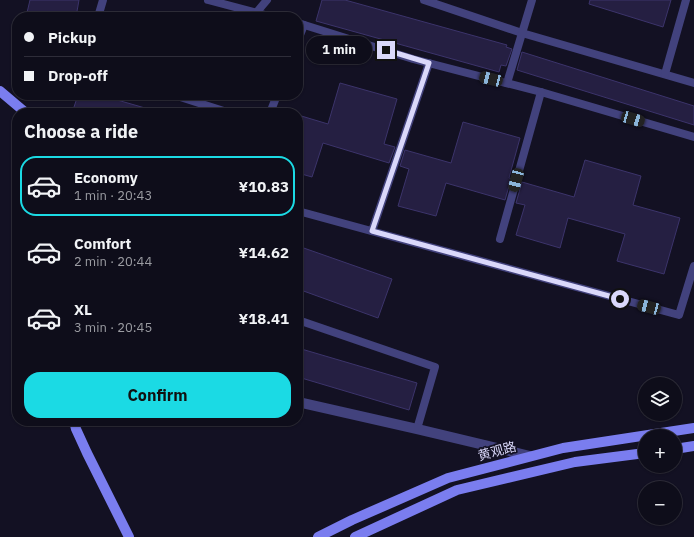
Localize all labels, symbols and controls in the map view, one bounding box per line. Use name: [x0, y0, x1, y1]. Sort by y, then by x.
text: Pickup: [48, 28, 96, 47]
callout: 1 min: [306, 36, 372, 64]
text: 1 min: [322, 41, 356, 58]
route end: [377, 41, 395, 59]
text: Drop-off: [48, 66, 108, 85]
car: [478, 70, 504, 88]
car: [620, 110, 646, 128]
text: Choose a ride: [24, 120, 138, 143]
car: [507, 167, 525, 193]
icon: car: [26, 168, 62, 204]
text: Economy: [74, 168, 138, 187]
text: ¥10.83: [239, 177, 289, 196]
text: 1 min · 20:43: [74, 187, 152, 204]
icon: car: [26, 234, 62, 270]
text: Comfort: [74, 234, 131, 253]
text: ¥14.62: [239, 243, 289, 262]
text: 2 min · 20:44: [74, 253, 152, 270]
route start: [611, 290, 629, 308]
car: [636, 298, 662, 316]
icon: car: [26, 300, 62, 336]
text: XL: [74, 300, 92, 319]
text: ¥18.41: [239, 309, 289, 328]
text: 3 min · 20:45: [74, 319, 152, 336]
button: Confirm: [24, 372, 291, 418]
map controls: [638, 377, 682, 525]
button: layers: [638, 377, 682, 421]
button: +: [638, 429, 682, 473]
street label: 黄观路: [476, 438, 518, 464]
button: −: [638, 481, 682, 525]

